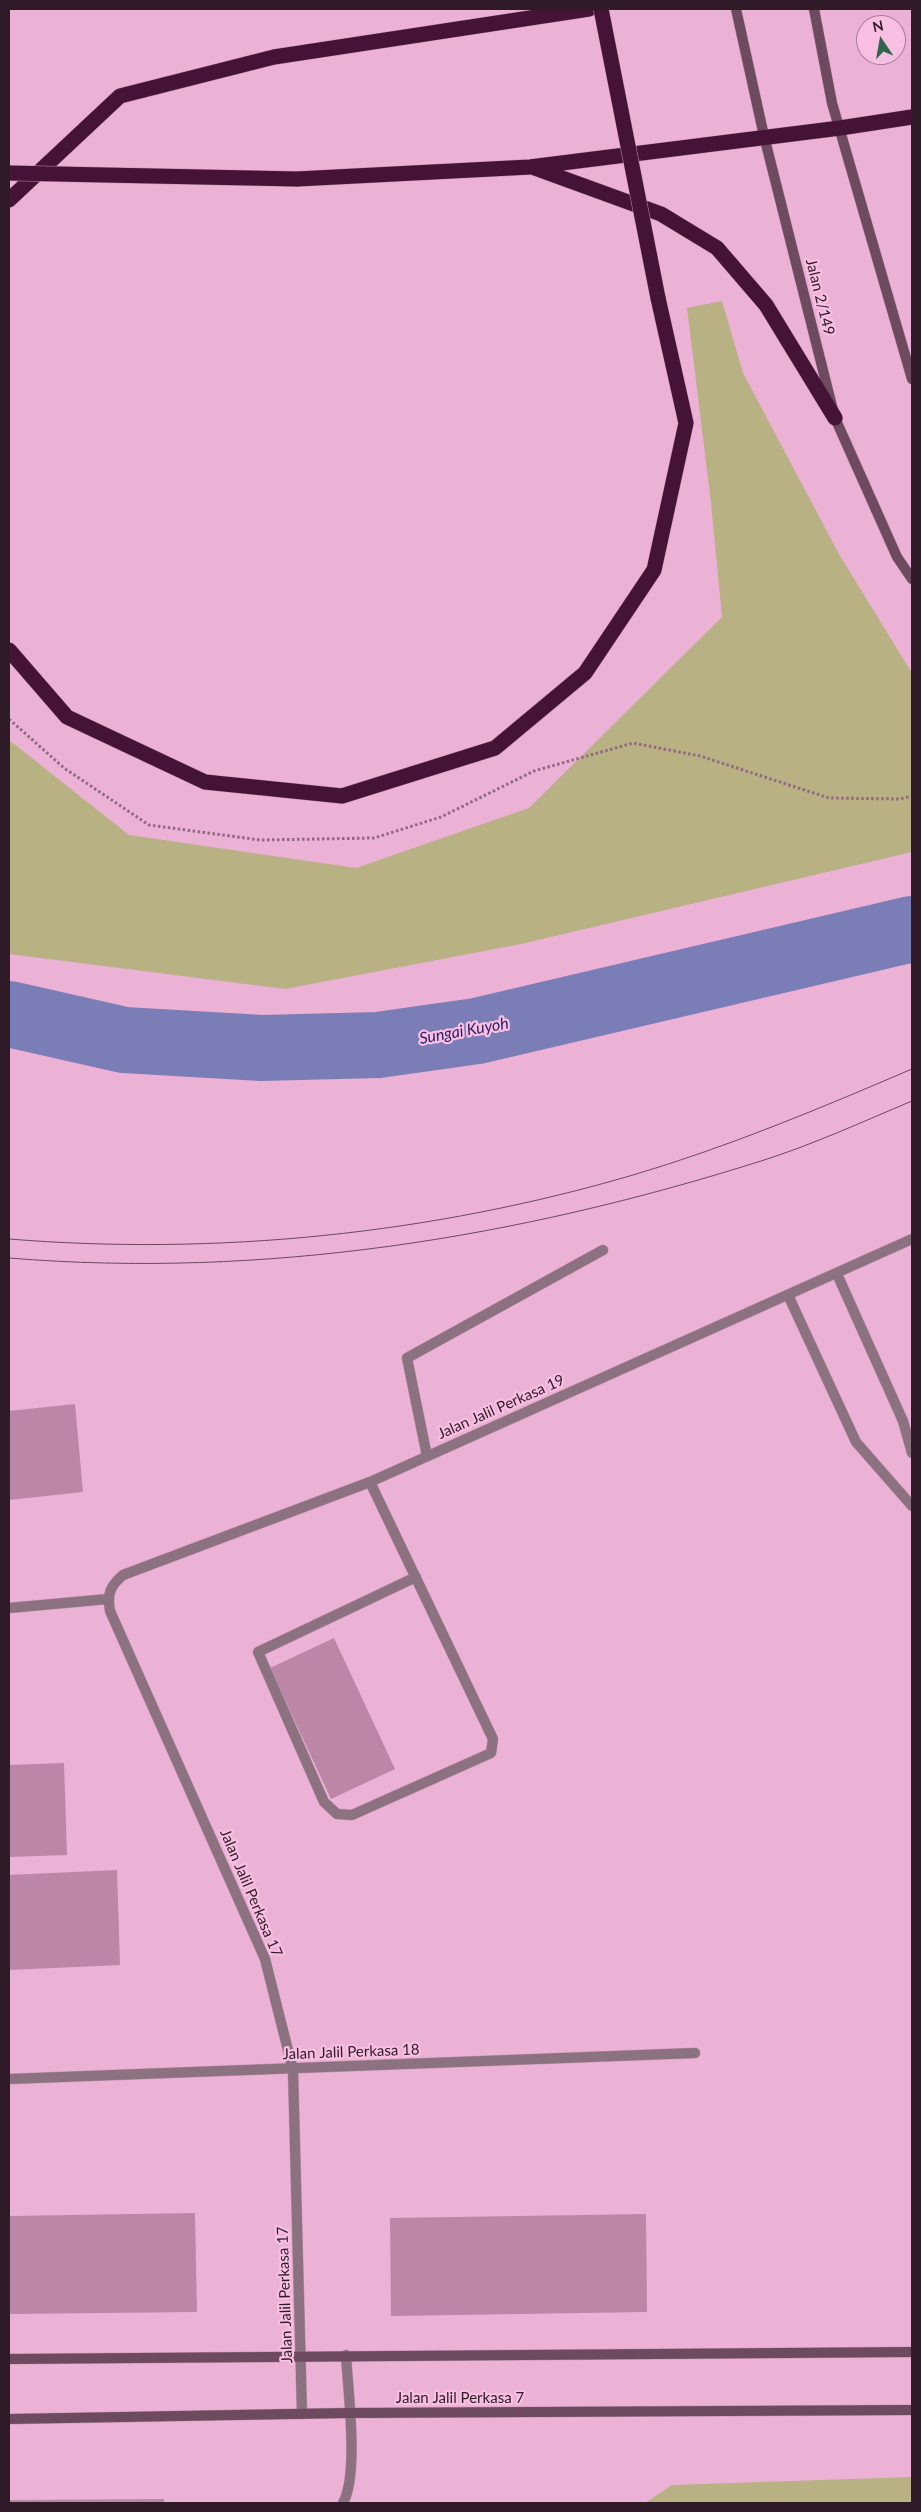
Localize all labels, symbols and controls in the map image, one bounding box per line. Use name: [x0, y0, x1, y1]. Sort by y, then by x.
north arrow: [856, 15, 906, 65]
text: N: [871, 16, 885, 35]
street label: Jalan 2/149: [802, 257, 838, 337]
water label: Sungai Kuyoh: [418, 1014, 510, 1048]
street label: Jalan Jalil Perkasa 19: [435, 1371, 567, 1443]
street label: Jalan Jalil Perkasa 17: [216, 1826, 286, 1960]
street label: Jalan Jalil Perkasa 18: [282, 2041, 420, 2063]
street label: Jalan Jalil Perkasa 17: [274, 2226, 296, 2364]
street label: Jalan Jalil Perkasa 7: [396, 2389, 524, 2407]

